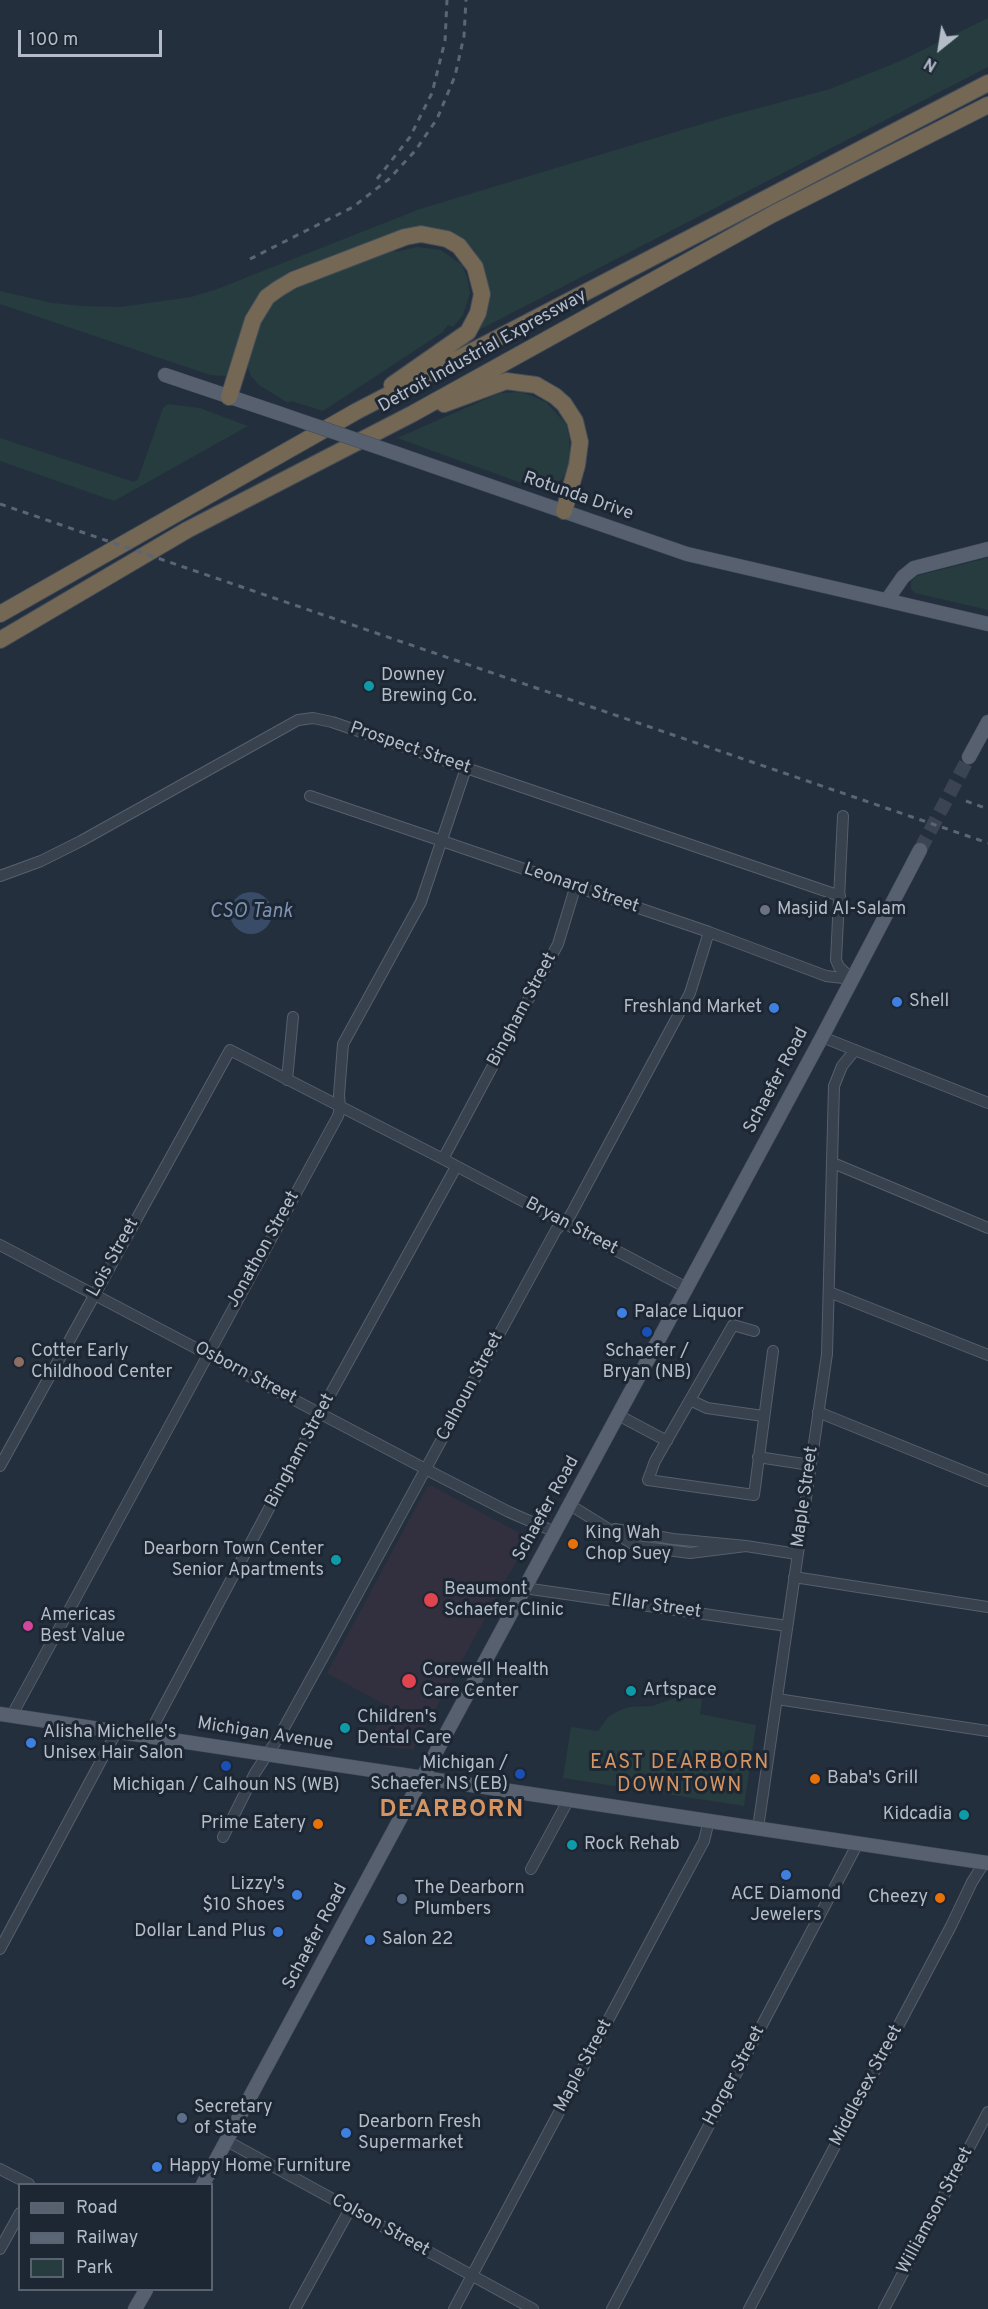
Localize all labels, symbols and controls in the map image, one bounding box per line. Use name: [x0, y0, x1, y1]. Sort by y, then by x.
scale bar: [21, 18, 165, 56]
north arrow: [910, 18, 970, 78]
text: 100 m: [29, 29, 78, 52]
text: N: [921, 52, 941, 75]
street label: Detroit Industrial Expressway: [375, 286, 591, 418]
street label: Rotunda Drive: [520, 468, 636, 526]
place label: Downey Brewing Co.: [381, 665, 477, 708]
marker: Downey Brewing Co.: [362, 679, 376, 693]
street label: Prospect Street: [347, 718, 473, 780]
street label: Leonard Street: [521, 859, 641, 919]
place label: Masjid Al-Salam: [777, 899, 906, 921]
water label: CSO Tank: [209, 901, 293, 925]
marker: Masjid Al-Salam: [758, 903, 772, 917]
street label: Bingham Street: [484, 949, 562, 1071]
place label: Shell: [909, 991, 949, 1013]
marker: Shell: [890, 995, 904, 1009]
place label: Freshland Market: [624, 997, 762, 1019]
marker: Freshland Market: [767, 1001, 781, 1015]
street label: Schaefer Road: [740, 1024, 814, 1138]
street label: Jonathon Street: [223, 1188, 305, 1312]
street label: Bryan Street: [521, 1194, 621, 1260]
street label: Lois Street: [83, 1215, 145, 1301]
place label: Palace Liquor: [634, 1302, 744, 1324]
marker: Palace Liquor: [615, 1306, 629, 1320]
marker: Schaefer / Bryan (NB): [640, 1325, 654, 1339]
street label: Calhoun Street: [433, 1329, 509, 1445]
street label: Osborn Street: [190, 1338, 300, 1410]
place label: Cotter Early Childhood Center: [31, 1341, 173, 1384]
place label: Schaefer / Bryan (NB): [603, 1341, 691, 1384]
marker: Cotter Early Childhood Center: [12, 1355, 26, 1369]
street label: Bingham Street: [262, 1390, 340, 1512]
street label: Maple Street: [788, 1445, 824, 1549]
street label: Schaefer Road: [509, 1453, 585, 1565]
place label: King Wah Chop Suey: [585, 1523, 671, 1565]
marker: King Wah Chop Suey: [566, 1537, 580, 1551]
place label: Dearborn Town Center Senior Apartments: [143, 1539, 324, 1582]
marker: Dearborn Town Center Senior Apartments: [329, 1553, 343, 1567]
place label: Beaumont Schaefer Clinic: [444, 1579, 564, 1622]
street label: Ellar Street: [610, 1590, 702, 1624]
marker: Beaumont Schaefer Clinic: [422, 1591, 440, 1609]
place label: Americas Best Value: [40, 1605, 125, 1648]
marker: Americas Best Value: [21, 1619, 35, 1633]
place label: Corewell Health Care Center: [422, 1660, 549, 1702]
marker: Corewell Health Care Center: [400, 1672, 418, 1690]
place label: Artspace: [643, 1680, 717, 1702]
marker: Artspace: [624, 1684, 638, 1698]
place label: Children's Dental Care: [357, 1707, 451, 1750]
street label: Michigan Avenue: [196, 1714, 334, 1756]
marker: Children's Dental Care: [338, 1721, 352, 1735]
place label: Alisha Michelle's Unisex Hair Salon: [43, 1722, 183, 1764]
marker: Alisha Michelle's Unisex Hair Salon: [24, 1736, 38, 1750]
district label: EAST DEARBORN DOWNTOWN: [590, 1752, 770, 1799]
place label: Michigan / Schaefer NS (EB): [370, 1753, 508, 1796]
marker: Michigan / Calhoun NS (WB): [219, 1759, 233, 1773]
marker: Michigan / Schaefer NS (EB): [513, 1767, 527, 1781]
place label: Baba's Grill: [827, 1768, 918, 1790]
marker: Baba's Grill: [808, 1772, 822, 1786]
place label: Michigan / Calhoun NS (WB): [112, 1775, 340, 1797]
district label: DEARBORN: [379, 1797, 525, 1825]
place label: Kidcadia: [883, 1804, 952, 1826]
marker: Kidcadia: [957, 1808, 971, 1822]
place label: Prime Eatery: [201, 1813, 306, 1835]
marker: Prime Eatery: [311, 1817, 325, 1831]
place label: Rock Rehab: [584, 1834, 680, 1856]
marker: Rock Rehab: [565, 1838, 579, 1852]
marker: ACE Diamond Jewelers: [779, 1868, 793, 1882]
place label: Lizzy's $10 Shoes: [202, 1874, 285, 1916]
place label: The Dearborn Plumbers: [414, 1878, 525, 1920]
street label: Schaefer Road: [279, 1880, 353, 1994]
place label: ACE Diamond Jewelers: [731, 1884, 841, 1926]
place label: Cheezy: [868, 1887, 928, 1909]
marker: Lizzy's $10 Shoes: [290, 1888, 304, 1902]
marker: Cheezy: [933, 1891, 947, 1905]
marker: The Dearborn Plumbers: [395, 1892, 409, 1906]
place label: Dollar Land Plus: [134, 1921, 266, 1943]
marker: Dollar Land Plus: [271, 1925, 285, 1939]
place label: Salon 22: [382, 1929, 453, 1951]
marker: Salon 22: [363, 1933, 377, 1947]
street label: Maple Street: [551, 2016, 617, 2116]
street label: Horger Street: [700, 2022, 770, 2130]
street label: Middlesex Street: [826, 2022, 908, 2150]
place label: Secretary of State: [194, 2097, 273, 2140]
marker: Secretary of State: [175, 2111, 189, 2125]
place label: Dearborn Fresh Supermarket: [358, 2112, 481, 2154]
marker: Dearborn Fresh Supermarket: [339, 2126, 353, 2140]
street label: Williamson Street: [893, 2144, 979, 2278]
place label: Happy Home Furniture: [169, 2156, 351, 2178]
marker: Happy Home Furniture: [150, 2160, 164, 2174]
legend: [18, 2183, 213, 2291]
street label: Colson Street: [327, 2190, 433, 2262]
text: Road: [76, 2197, 118, 2220]
text: Railway: [76, 2227, 138, 2250]
text: Park: [76, 2257, 113, 2280]

